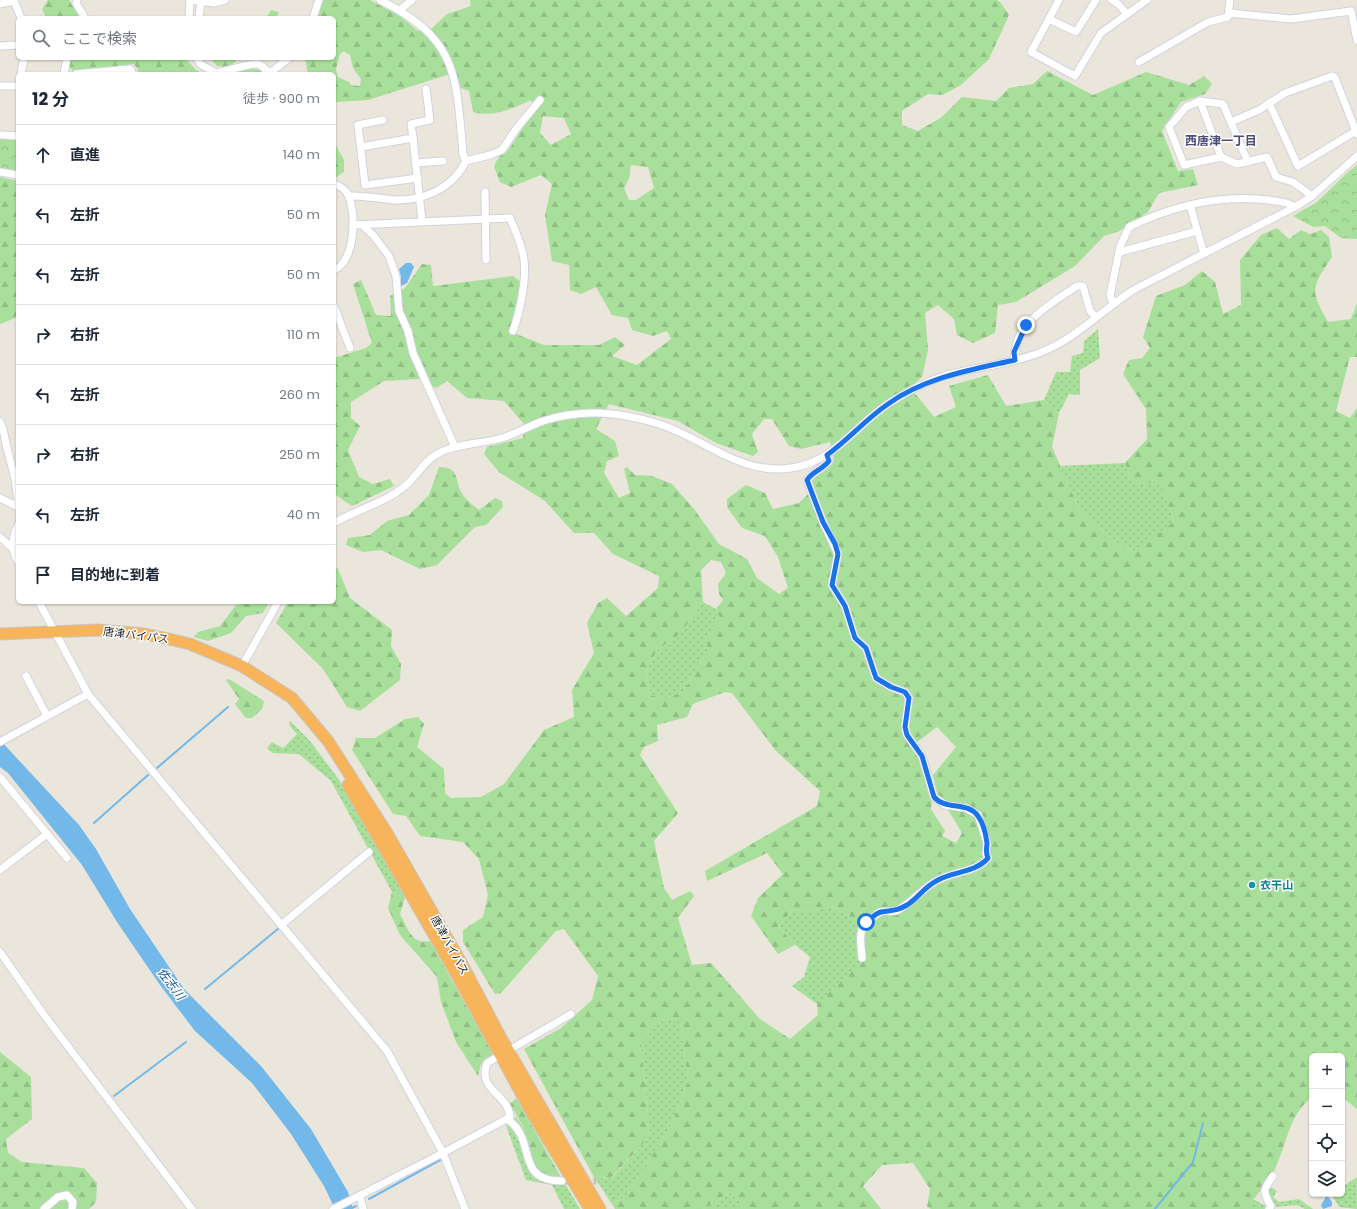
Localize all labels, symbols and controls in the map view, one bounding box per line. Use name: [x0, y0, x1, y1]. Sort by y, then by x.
search box: [16, 16, 336, 60]
icon: search: [30, 27, 52, 49]
text: ここで検索: [62, 28, 137, 49]
text: 12 分: [32, 87, 69, 111]
text: 徒歩 · 900 m: [243, 89, 320, 108]
district label: 西唐津一丁目: [1185, 132, 1257, 149]
icon: ahead: [32, 144, 54, 166]
text: 直進: [70, 144, 100, 165]
text: 140 m: [283, 145, 320, 164]
icon: left: [32, 204, 54, 226]
text: 左折: [70, 204, 100, 225]
text: 50 m: [287, 205, 320, 224]
icon: left: [32, 264, 54, 286]
text: 左折: [70, 264, 100, 285]
text: 50 m: [287, 265, 320, 284]
route end: [1017, 316, 1035, 334]
icon: right: [32, 324, 54, 346]
text: 右折: [70, 324, 100, 345]
text: 110 m: [287, 325, 320, 344]
icon: left: [32, 384, 54, 406]
text: 左折: [70, 384, 100, 405]
text: 260 m: [279, 385, 320, 404]
icon: right: [32, 444, 54, 466]
text: 右折: [70, 444, 100, 465]
text: 250 m: [279, 445, 320, 464]
icon: left: [32, 504, 54, 526]
text: 左折: [70, 504, 100, 525]
text: 40 m: [287, 505, 320, 524]
icon: arrive: [32, 564, 54, 586]
text: 目的地に到着: [70, 564, 160, 585]
street label: 唐津バイパス: [102, 623, 170, 647]
place label: 衣干山: [1260, 877, 1293, 893]
marker: 衣干山: [1247, 880, 1257, 890]
street label: 唐津バイパス: [427, 912, 473, 978]
route start: [857, 913, 875, 931]
water label: 佐志川: [154, 964, 190, 1005]
map controls: [1309, 1053, 1345, 1197]
button: +: [1309, 1053, 1345, 1089]
button: −: [1309, 1089, 1345, 1125]
button: locate: [1309, 1125, 1345, 1161]
button: layers: [1309, 1161, 1345, 1197]

